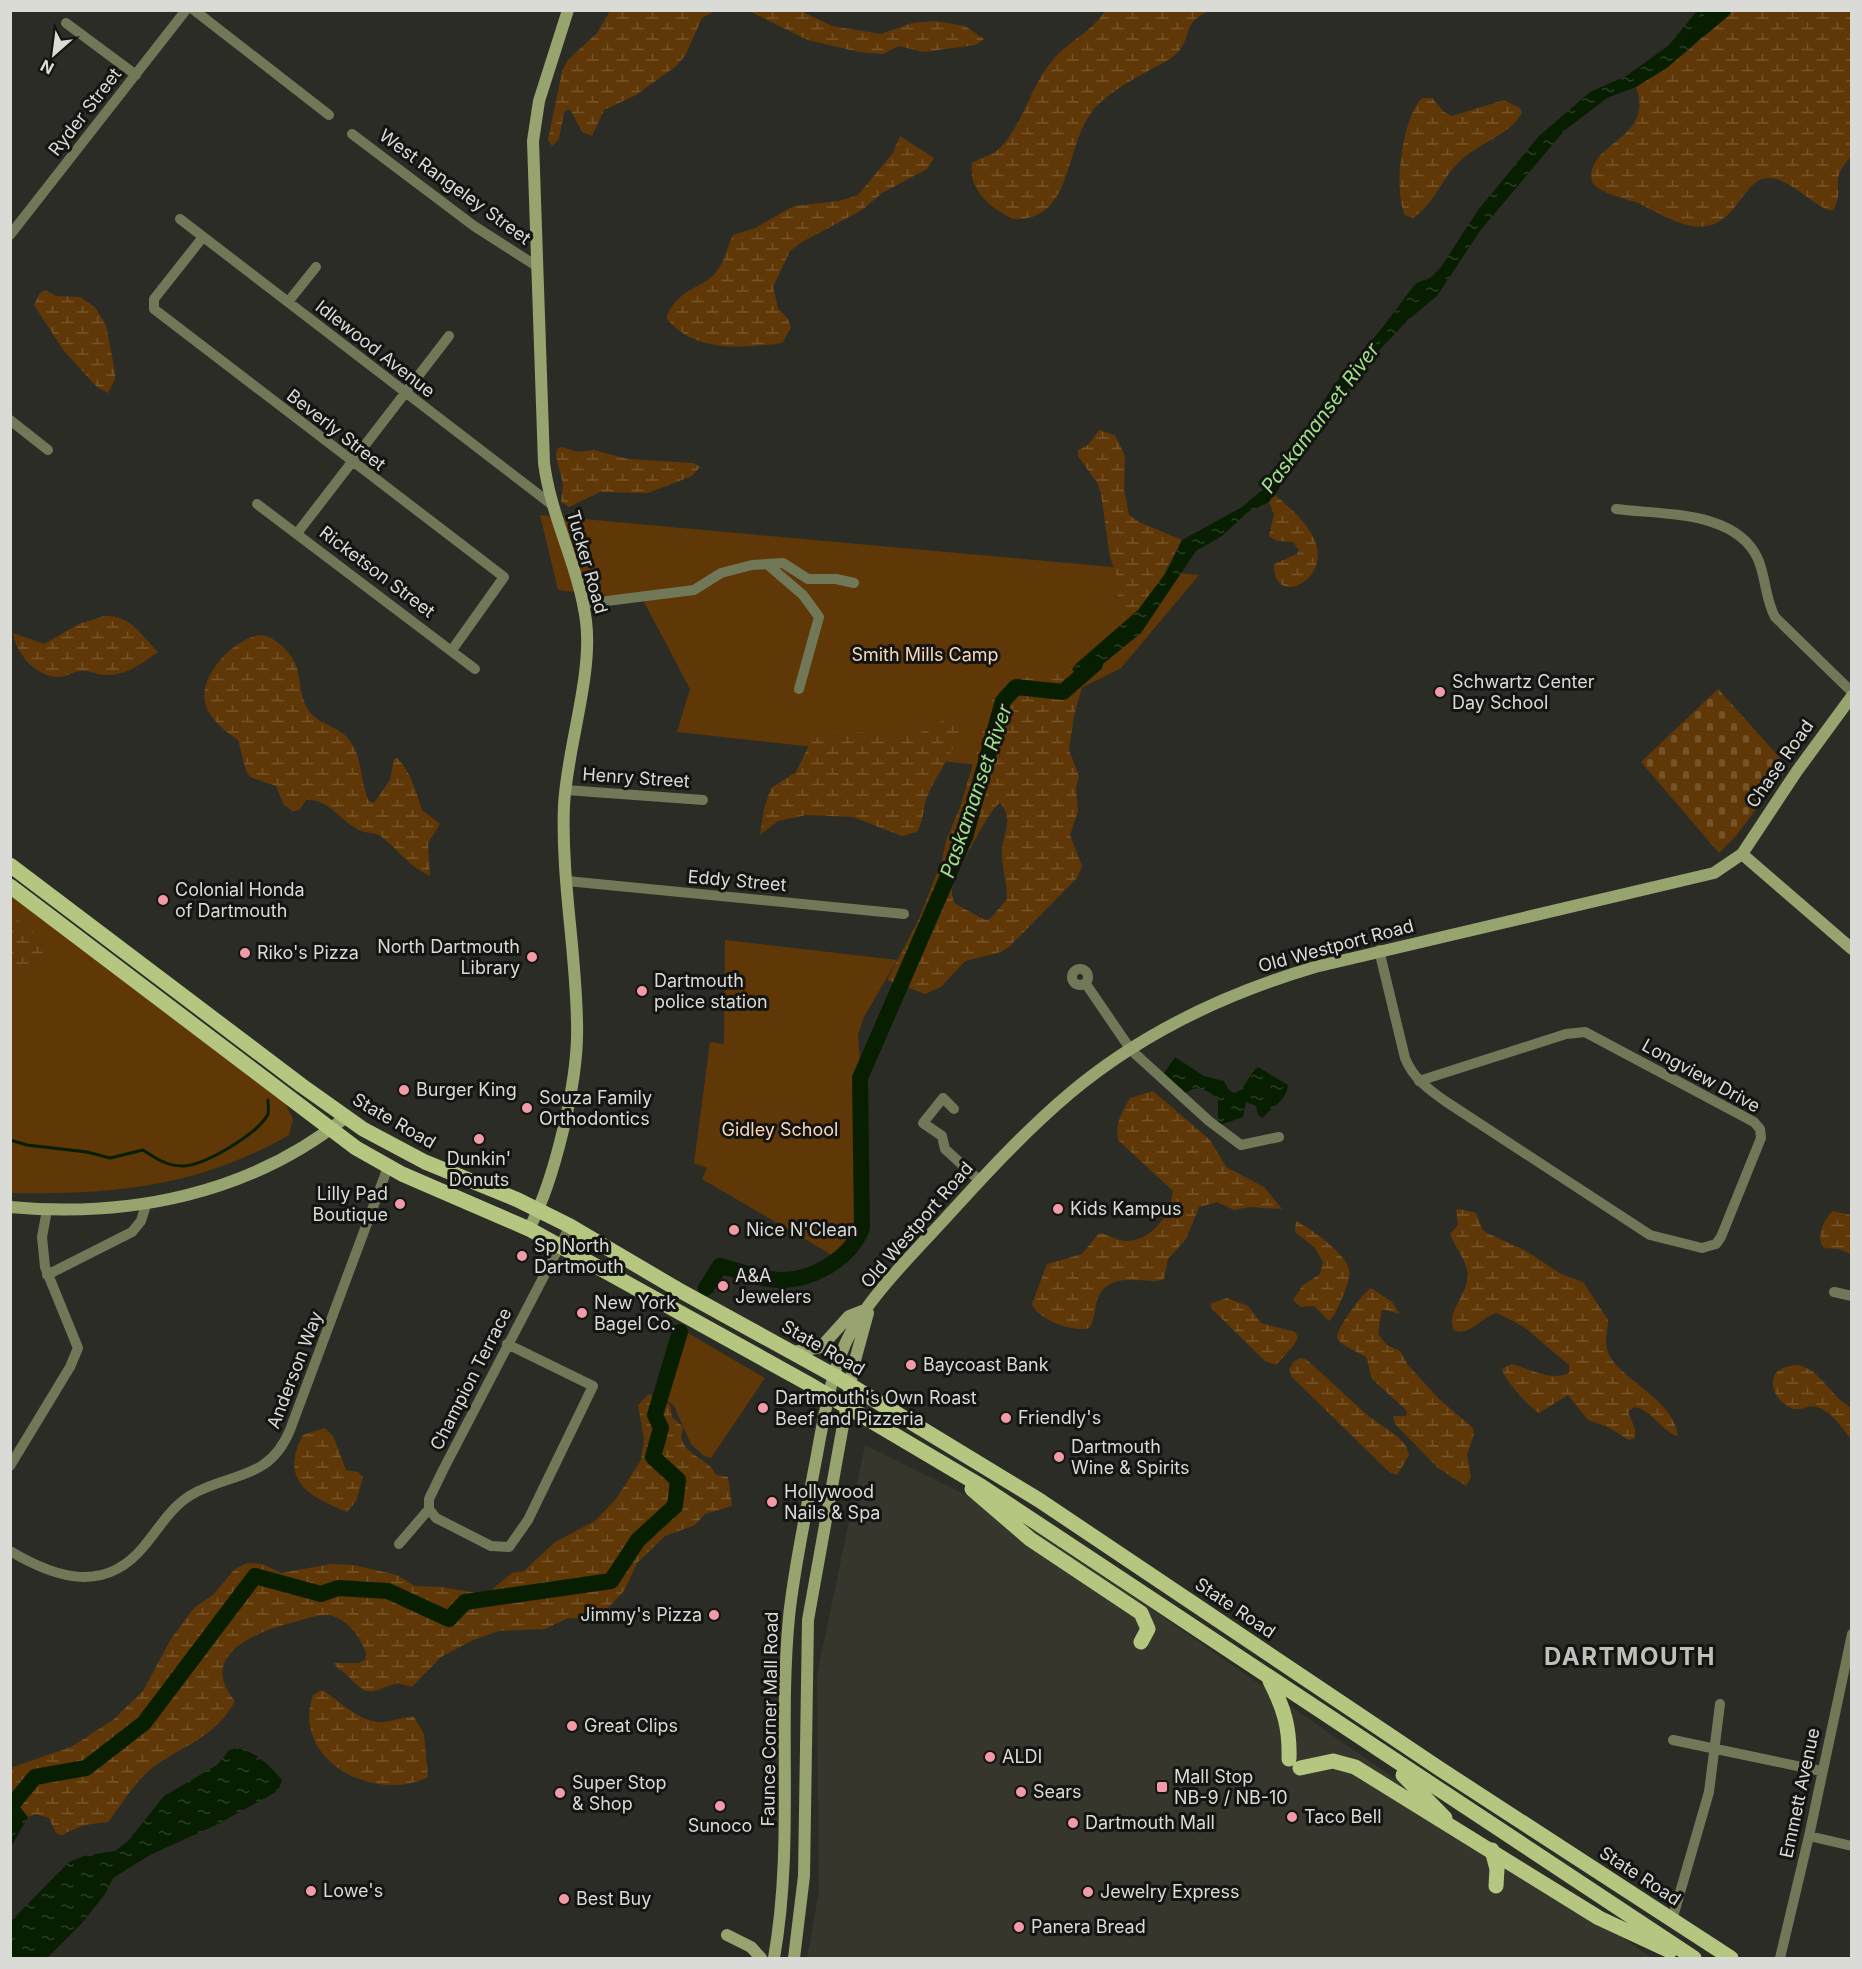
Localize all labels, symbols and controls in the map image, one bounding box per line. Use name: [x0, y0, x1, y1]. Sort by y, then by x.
north arrow: [24, 24, 84, 84]
text: N: [37, 56, 57, 79]
street label: Ryder Street: [44, 64, 125, 160]
street label: West Rangeley Street: [375, 125, 535, 249]
street label: Idlewood Avenue: [311, 295, 439, 402]
water label: Paskamanset River: [1256, 338, 1385, 498]
street label: Beverly Street: [283, 384, 390, 475]
street label: Tucker Road: [563, 508, 612, 616]
street label: Ricketson Street: [316, 521, 439, 622]
park label: Smith Mills Camp: [851, 644, 999, 665]
place label: Schwartz Center Day School: [1452, 671, 1595, 713]
marker: Schwartz Center Day School: [1433, 685, 1447, 699]
water label: Paskamanset River: [935, 701, 1017, 881]
street label: Chase Road: [1742, 716, 1818, 812]
street label: Henry Street: [582, 763, 691, 792]
street label: Eddy Street: [687, 866, 787, 895]
place label: Colonial Honda of Dartmouth: [175, 879, 305, 921]
marker: Colonial Honda of Dartmouth: [156, 893, 170, 907]
street label: Old Westport Road: [1256, 915, 1416, 976]
place label: North Dartmouth Library: [377, 936, 520, 978]
place label: Riko's Pizza: [257, 942, 359, 963]
marker: Riko's Pizza: [238, 946, 252, 960]
marker: North Dartmouth Library: [525, 950, 539, 964]
place label: Dartmouth police station: [654, 970, 768, 1012]
marker: Dartmouth police station: [635, 984, 649, 998]
street label: Longview Drive: [1639, 1034, 1764, 1117]
place label: Burger King: [416, 1079, 517, 1100]
marker: Burger King: [397, 1083, 411, 1097]
place label: Souza Family Orthodontics: [539, 1087, 652, 1129]
street label: State Road: [349, 1088, 439, 1153]
marker: Souza Family Orthodontics: [520, 1101, 534, 1115]
park label: Gidley School: [722, 1119, 838, 1140]
marker: Dunkin' Donuts: [472, 1132, 486, 1146]
place label: Dunkin' Donuts: [447, 1148, 511, 1190]
street label: Old Westport Road: [856, 1157, 977, 1292]
place label: Lilly Pad Boutique: [312, 1183, 388, 1225]
marker: Lilly Pad Boutique: [393, 1197, 407, 1211]
place label: Kids Kampus: [1070, 1198, 1181, 1219]
marker: Kids Kampus: [1051, 1202, 1065, 1216]
place label: Nice N'Clean: [746, 1219, 858, 1240]
marker: Nice N'Clean: [727, 1223, 741, 1237]
place label: Sp North Dartmouth: [534, 1235, 624, 1277]
marker: Sp North Dartmouth: [515, 1249, 529, 1263]
place label: A&A Jewelers: [735, 1265, 811, 1307]
marker: A&A Jewelers: [716, 1279, 730, 1293]
place label: New York Bagel Co.: [594, 1292, 676, 1334]
street label: Champion Terrace: [426, 1304, 516, 1453]
marker: New York Bagel Co.: [575, 1306, 589, 1320]
street label: Anderson Way: [262, 1308, 327, 1432]
street label: State Road: [778, 1315, 868, 1380]
place label: Baycoast Bank: [923, 1354, 1049, 1375]
marker: Baycoast Bank: [904, 1358, 918, 1372]
place label: Dartmouth's Own Roast Beef and Pizzeria: [775, 1387, 977, 1429]
marker: Dartmouth's Own Roast Beef and Pizzeria: [756, 1401, 770, 1415]
place label: Friendly's: [1018, 1407, 1101, 1428]
marker: Friendly's: [999, 1411, 1013, 1425]
place label: Dartmouth Wine & Spirits: [1071, 1436, 1190, 1478]
marker: Dartmouth Wine & Spirits: [1052, 1450, 1066, 1464]
place label: Hollywood Nails & Spa: [784, 1481, 880, 1523]
marker: Hollywood Nails & Spa: [765, 1495, 779, 1509]
street label: State Road: [1191, 1573, 1279, 1642]
place label: Jimmy's Pizza: [580, 1604, 702, 1625]
marker: Jimmy's Pizza: [707, 1608, 721, 1622]
street label: Faunce Corner Mall Road: [757, 1611, 782, 1827]
district label: DARTMOUTH: [1544, 1642, 1716, 1671]
place label: Great Clips: [584, 1715, 678, 1736]
marker: Great Clips: [565, 1719, 579, 1733]
street label: Emmett Avenue: [1775, 1726, 1824, 1860]
place label: ALDI: [1002, 1746, 1042, 1767]
marker: ALDI: [983, 1750, 997, 1764]
place label: Mall Stop NB-9 / NB-10: [1174, 1766, 1288, 1808]
place label: Super Stop & Shop: [572, 1772, 667, 1814]
marker: Mall Stop NB-9 / NB-10: [1155, 1780, 1169, 1794]
place label: Sears: [1033, 1781, 1082, 1802]
marker: Sears: [1014, 1785, 1028, 1799]
marker: Super Stop & Shop: [553, 1786, 567, 1800]
marker: Sunoco: [713, 1799, 727, 1813]
place label: Taco Bell: [1304, 1806, 1382, 1827]
marker: Taco Bell: [1285, 1810, 1299, 1824]
place label: Dartmouth Mall: [1085, 1812, 1215, 1833]
place label: Sunoco: [688, 1815, 752, 1836]
marker: Dartmouth Mall: [1066, 1816, 1080, 1830]
street label: State Road: [1596, 1842, 1685, 1910]
place label: Lowe's: [323, 1880, 383, 1901]
place label: Jewelry Express: [1100, 1881, 1240, 1902]
marker: Lowe's: [304, 1884, 318, 1898]
marker: Jewelry Express: [1081, 1885, 1095, 1899]
place label: Best Buy: [576, 1888, 651, 1909]
marker: Best Buy: [557, 1892, 571, 1906]
place label: Panera Bread: [1031, 1916, 1146, 1937]
marker: Panera Bread: [1012, 1920, 1026, 1934]

